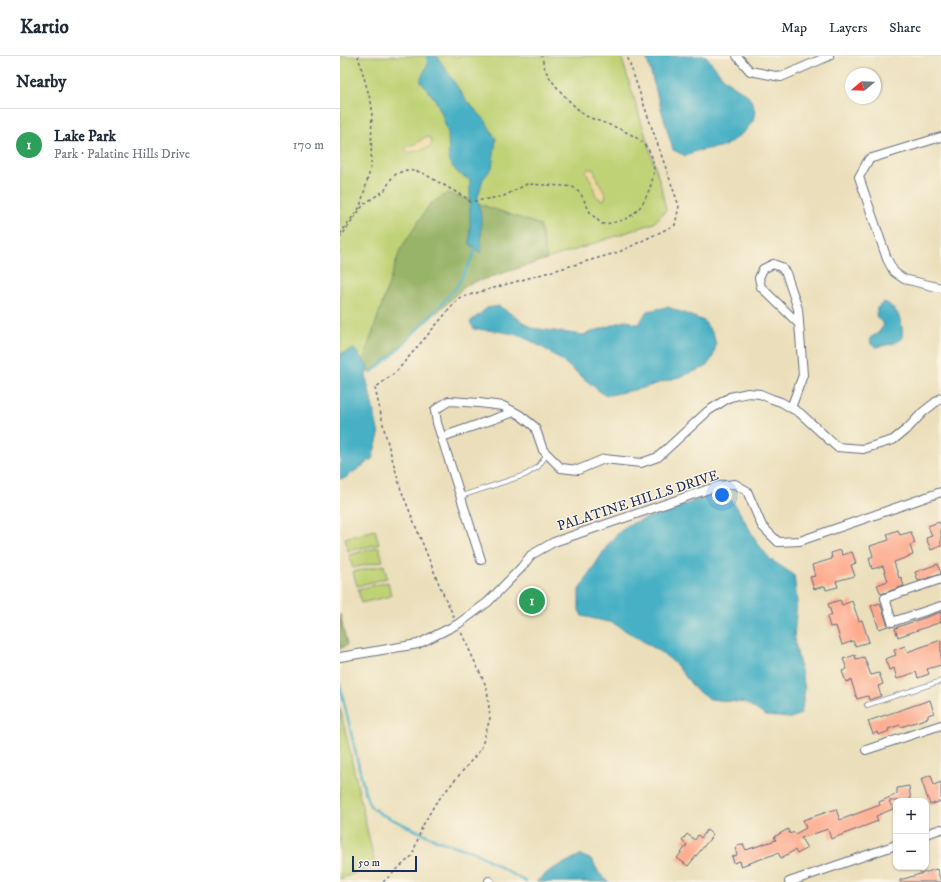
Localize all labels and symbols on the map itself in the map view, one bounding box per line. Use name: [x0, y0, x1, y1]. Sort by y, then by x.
north arrow: [845, 68, 881, 104]
street label: PALATINE HILLS DRIVE: [555, 466, 721, 536]
your location: [712, 485, 732, 505]
pin: 1: [519, 586, 545, 616]
scale bar: [352, 854, 417, 873]

